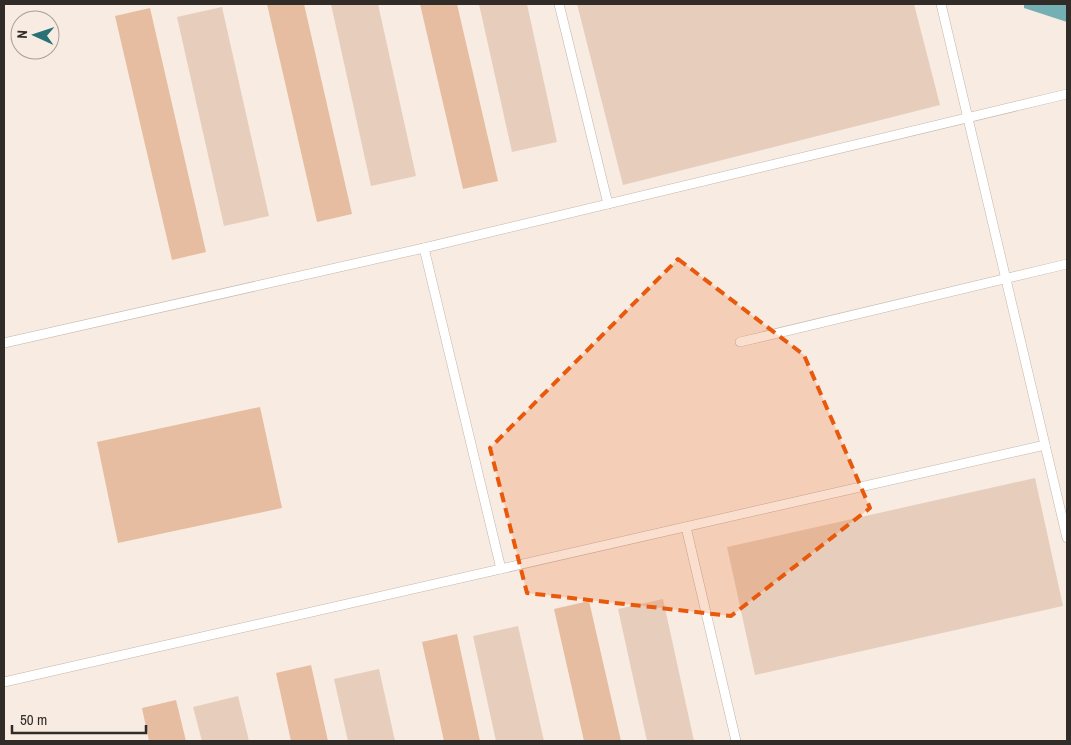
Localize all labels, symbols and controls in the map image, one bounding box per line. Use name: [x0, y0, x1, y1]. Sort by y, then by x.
north arrow: [10, 10, 60, 60]
text: N: [13, 30, 31, 39]
scale bar: [12, 702, 146, 734]
text: 50 m: [20, 709, 47, 730]

